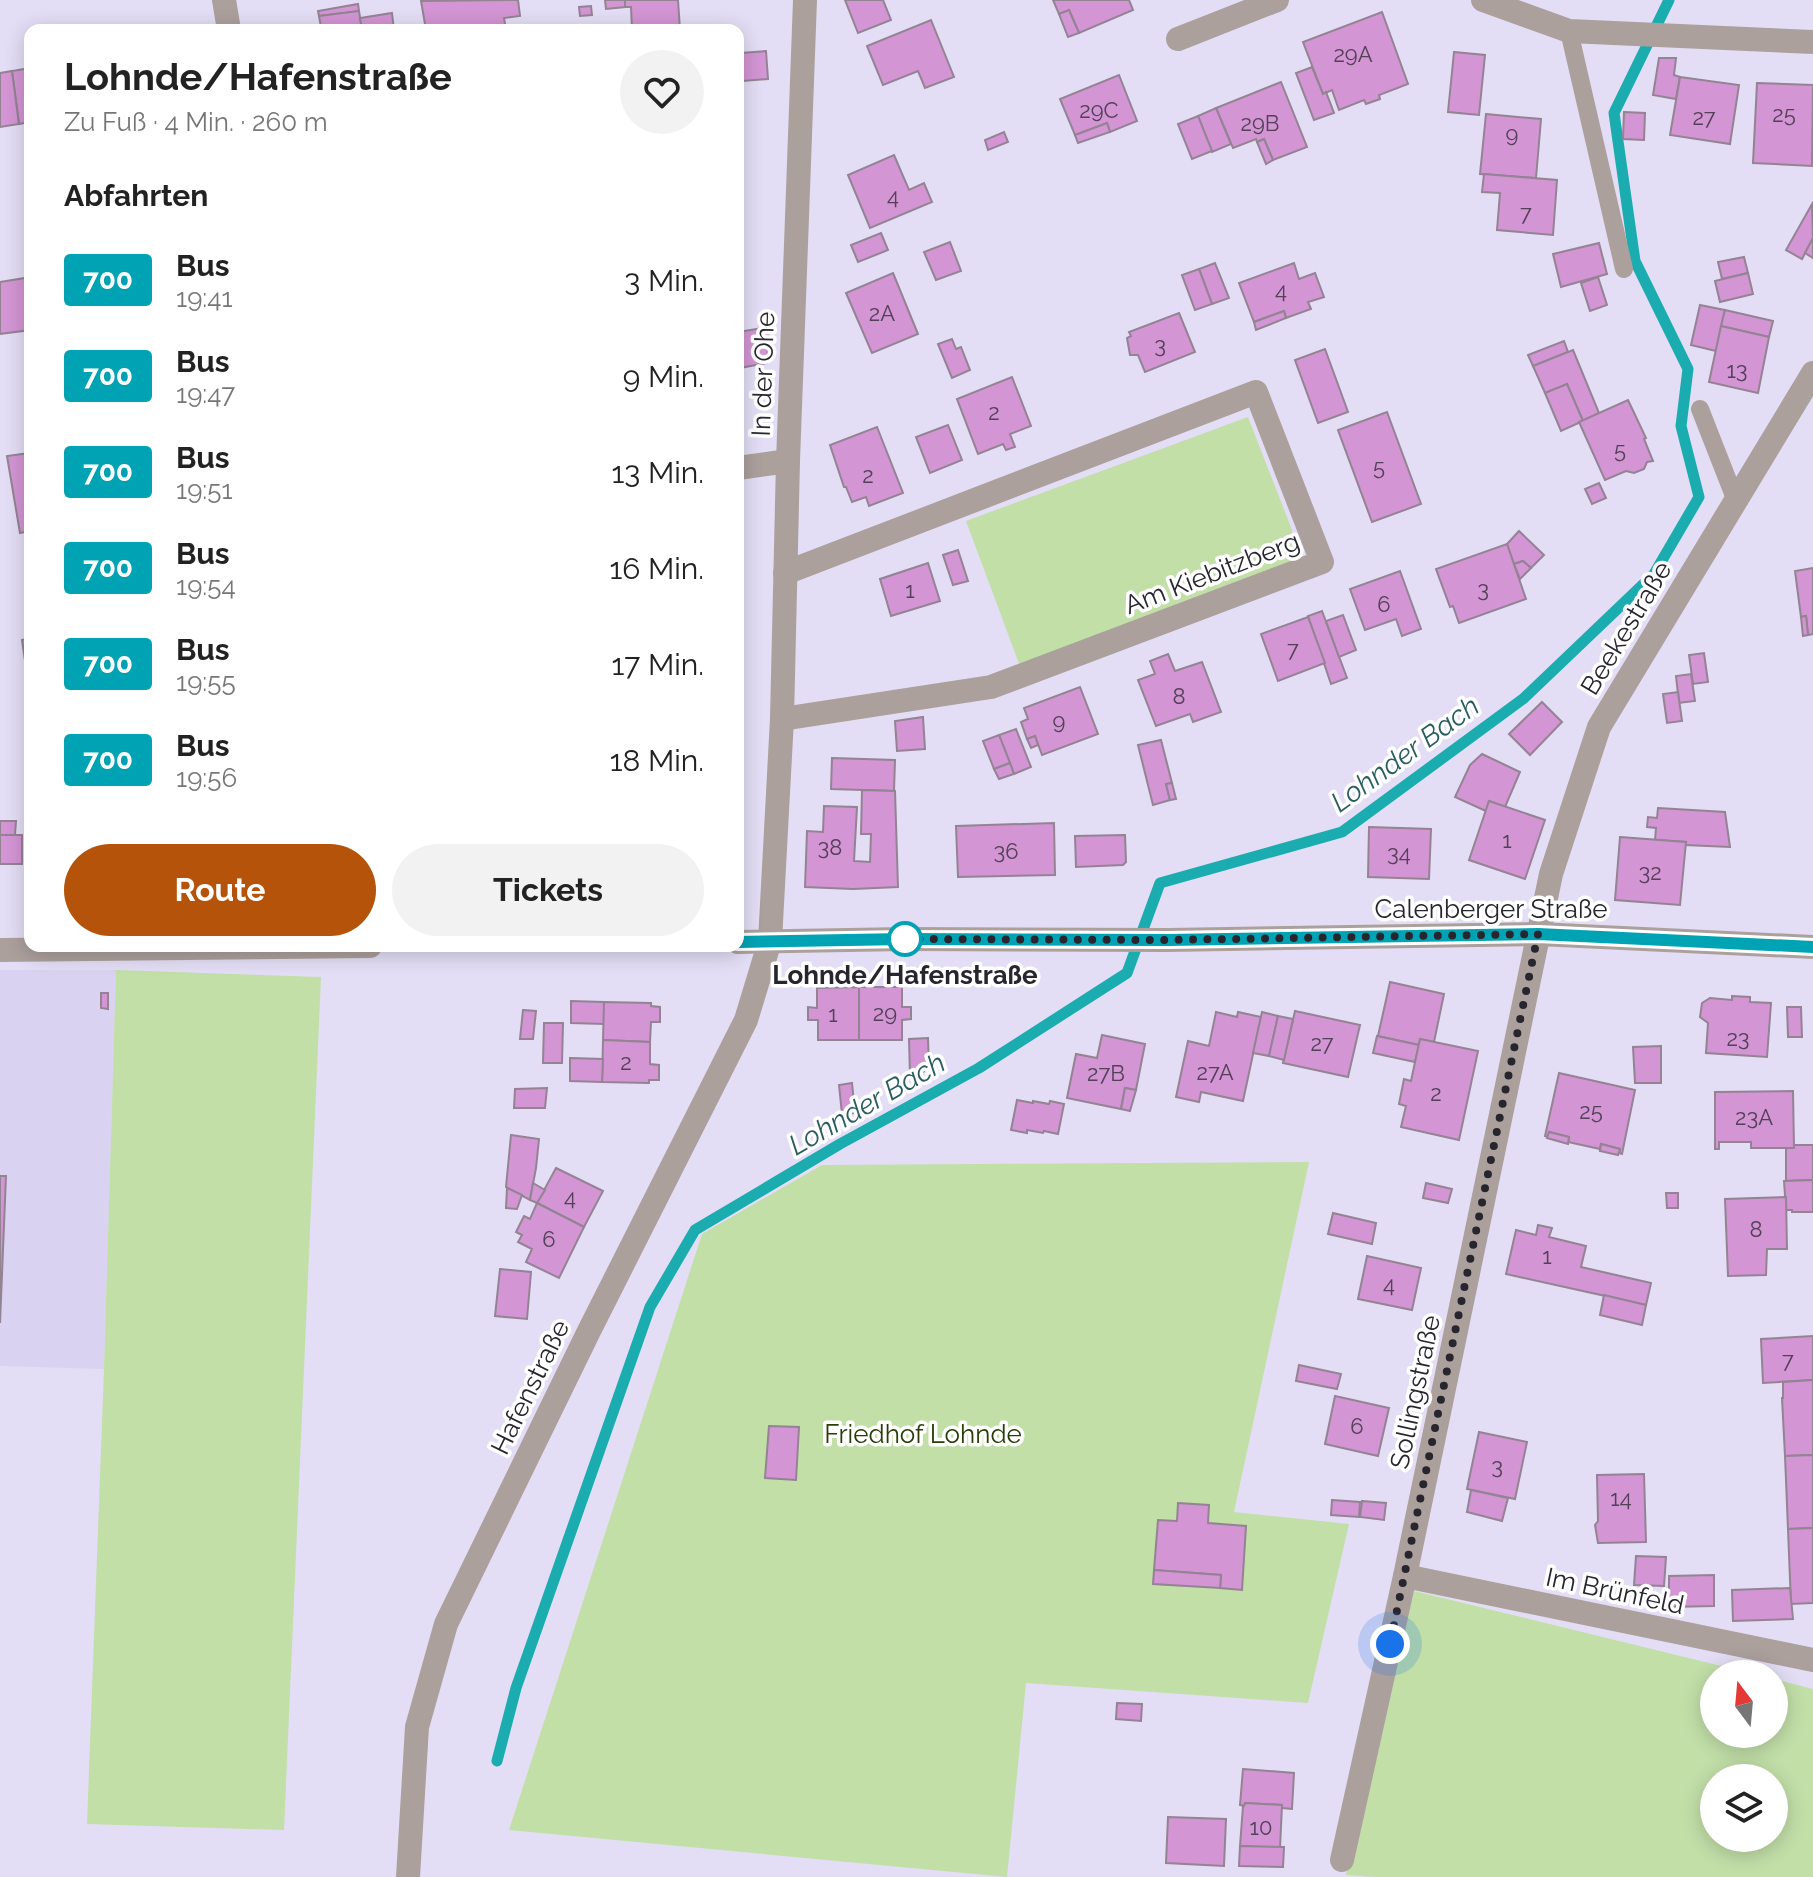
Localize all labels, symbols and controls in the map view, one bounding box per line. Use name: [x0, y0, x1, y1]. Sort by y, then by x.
house number: 29A: [1333, 41, 1373, 67]
button: heart: [620, 50, 704, 134]
text: Lohnde/Hafenstraße: [64, 54, 452, 99]
house number: 29C: [1079, 97, 1119, 123]
house number: 25: [1772, 101, 1796, 127]
house number: 27: [1692, 104, 1716, 130]
text: Zu Fuß · 4 Min. · 260 m: [64, 107, 328, 137]
house number: 29B: [1240, 110, 1280, 136]
house number: 9: [1506, 121, 1518, 147]
text: Abfahrten: [64, 178, 208, 213]
house number: 4: [887, 183, 899, 209]
house number: 7: [1520, 200, 1532, 226]
text: Bus: [176, 248, 230, 283]
text: 700: [83, 263, 133, 296]
text: 3 Min.: [624, 263, 704, 298]
house number: 4: [1275, 277, 1287, 303]
text: 19:41: [176, 283, 233, 313]
house number: 2A: [869, 300, 895, 326]
street label: In der Ohe: [746, 311, 780, 437]
house number: 3: [1154, 332, 1166, 358]
text: Bus: [176, 344, 230, 379]
house number: 13: [1726, 357, 1748, 383]
text: 700: [83, 359, 133, 392]
text: 9 Min.: [623, 359, 704, 394]
text: 19:47: [176, 379, 235, 409]
house number: 2: [988, 399, 1000, 425]
house number: 5: [1614, 437, 1626, 463]
text: Bus: [176, 440, 230, 475]
house number: 5: [1373, 454, 1385, 480]
text: 700: [83, 455, 133, 488]
text: 13 Min.: [611, 455, 704, 490]
house number: 2: [862, 462, 874, 488]
text: 19:51: [176, 475, 233, 505]
street label: Am Kiebitzberg: [1120, 526, 1304, 620]
text: Bus: [176, 536, 230, 571]
text: 700: [83, 551, 133, 584]
text: 16 Min.: [609, 551, 704, 586]
street label: Beekestraße: [1574, 556, 1678, 700]
text: 19:54: [176, 571, 236, 601]
house number: 3: [1477, 576, 1489, 602]
house number: 1: [905, 577, 915, 603]
house number: 6: [1377, 591, 1391, 617]
text: Bus: [176, 632, 230, 667]
house number: 7: [1287, 636, 1299, 662]
text: 700: [83, 647, 133, 680]
text: 17 Min.: [612, 647, 704, 682]
text: 19:55: [176, 667, 236, 697]
house number: 8: [1172, 683, 1186, 709]
water label: Lohnder Bach: [1324, 689, 1486, 819]
house number: 9: [1053, 708, 1065, 734]
text: Bus: [176, 728, 230, 763]
text: 700: [83, 743, 133, 776]
text: 18 Min.: [610, 743, 704, 778]
text: 19:56: [176, 763, 237, 793]
house number: 1: [1502, 827, 1512, 853]
house number: 38: [818, 834, 842, 860]
house number: 36: [993, 838, 1019, 864]
house number: 34: [1387, 840, 1411, 866]
button: Route: [64, 844, 376, 936]
button: Tickets: [392, 844, 704, 936]
house number: 32: [1638, 859, 1662, 885]
street label: Calenberger Straße: [1374, 894, 1608, 924]
marker: Lohnde/Hafenstraße: [888, 922, 922, 956]
place label: Lohnde/Hafenstraße: [772, 960, 1038, 990]
house number: 29: [873, 1000, 897, 1026]
house number: 1: [828, 1001, 838, 1027]
house number: 23: [1726, 1025, 1750, 1051]
house number: 27: [1310, 1030, 1334, 1056]
water label: Lohnder Bach: [783, 1046, 951, 1162]
house number: 2: [620, 1049, 632, 1075]
house number: 27A: [1196, 1059, 1234, 1085]
house number: 27B: [1087, 1060, 1125, 1086]
house number: 2: [1430, 1080, 1442, 1106]
house number: 25: [1579, 1098, 1603, 1124]
house number: 23A: [1735, 1104, 1773, 1130]
house number: 4: [564, 1184, 576, 1210]
house number: 8: [1749, 1216, 1763, 1242]
house number: 6: [542, 1226, 556, 1252]
house number: 1: [1542, 1243, 1552, 1269]
house number: 4: [1383, 1271, 1395, 1297]
street label: Sollingstraße: [1384, 1312, 1446, 1472]
street label: Hafenstraße: [485, 1315, 575, 1459]
house number: 7: [1782, 1347, 1794, 1373]
house number: 6: [1350, 1413, 1364, 1439]
park label: Friedhof Lohnde: [824, 1419, 1022, 1449]
house number: 3: [1491, 1453, 1503, 1479]
house number: 14: [1610, 1485, 1632, 1511]
street label: Im Brünfeld: [1543, 1562, 1687, 1620]
your location: [1370, 1624, 1410, 1664]
north arrow: [1700, 1660, 1788, 1748]
map controls: [1700, 1660, 1788, 1852]
button: layers: [1700, 1764, 1788, 1852]
house number: 10: [1250, 1814, 1272, 1840]

